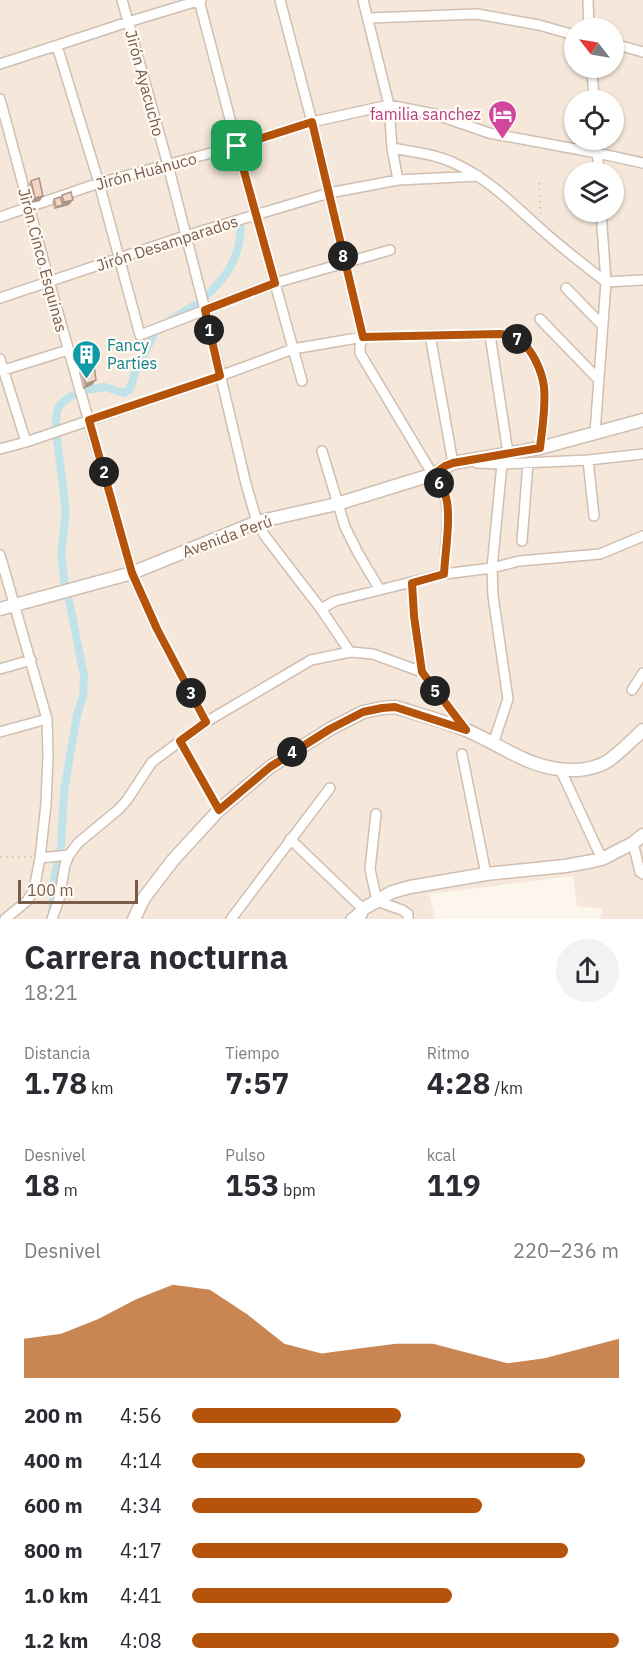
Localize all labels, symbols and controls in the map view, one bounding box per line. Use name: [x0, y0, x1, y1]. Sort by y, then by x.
north arrow: [564, 18, 624, 78]
map controls: [564, 18, 624, 222]
street label: Jirón Ayacucho: [121, 28, 169, 138]
button: locate: [564, 90, 624, 150]
hotel icon: familia sanchez: [486, 98, 518, 140]
place label: familia sanchez: [370, 104, 481, 124]
pin: [211, 120, 262, 171]
icon: arrive: [220, 129, 253, 162]
street label: Jirón Huánuco: [93, 148, 199, 194]
button: layers: [564, 162, 624, 222]
street label: Jirón Cinco Esquinas: [14, 186, 72, 334]
street label: Jirón Desamparados: [94, 211, 240, 275]
pin: 8: [328, 241, 358, 271]
text: 8: [338, 246, 348, 266]
pin: 1: [194, 315, 224, 345]
text: 1: [204, 320, 214, 340]
pin: 7: [502, 324, 532, 354]
text: 7: [512, 329, 522, 349]
place label: Fancy Parties: [107, 335, 157, 373]
building icon: Fancy Parties: [70, 338, 102, 380]
pin: 2: [89, 457, 119, 487]
text: 2: [99, 462, 109, 482]
pin: 6: [424, 468, 454, 498]
text: 6: [434, 473, 444, 493]
street label: Avenida Perú: [179, 510, 275, 562]
pin: 5: [420, 676, 450, 706]
pin: 3: [176, 678, 206, 708]
text: 5: [430, 681, 440, 701]
text: 3: [186, 683, 196, 703]
pin: 4: [277, 737, 307, 767]
text: 4: [287, 742, 297, 762]
scale bar: [18, 877, 138, 905]
text: 100 m: [27, 880, 74, 900]
text: Carrera nocturna: [24, 935, 288, 978]
button: share: [556, 939, 619, 1002]
text: 18:21: [24, 979, 78, 1006]
text: Distancia: [24, 1043, 90, 1063]
text: Tiempo: [225, 1043, 279, 1063]
text: Ritmo: [427, 1043, 469, 1063]
text: 1.78: [24, 1063, 87, 1102]
text: 7:57: [225, 1063, 289, 1102]
text: 4:28: [427, 1063, 491, 1102]
text: km: [87, 1078, 114, 1098]
text: /km: [491, 1078, 523, 1098]
text: Desnivel: [24, 1145, 85, 1165]
text: Pulso: [225, 1145, 265, 1165]
text: kcal: [427, 1145, 456, 1165]
text: 18: [24, 1165, 60, 1204]
text: 153: [225, 1165, 279, 1204]
text: 119: [427, 1165, 481, 1204]
text: m: [60, 1180, 78, 1200]
text: bpm: [279, 1180, 316, 1200]
text: Desnivel: [24, 1237, 101, 1264]
text: 220–236 m: [513, 1237, 619, 1264]
text: 200 m: [24, 1402, 83, 1429]
text: 4:56: [120, 1402, 162, 1429]
text: 400 m: [24, 1447, 83, 1474]
text: 4:14: [120, 1447, 162, 1474]
text: 600 m: [24, 1492, 83, 1519]
text: 4:34: [120, 1492, 162, 1519]
text: 800 m: [24, 1537, 83, 1564]
text: 4:17: [120, 1537, 162, 1564]
text: 1.0 km: [24, 1582, 88, 1609]
text: 4:41: [120, 1582, 162, 1609]
text: 1.2 km: [24, 1627, 88, 1654]
text: 4:08: [120, 1627, 162, 1654]

